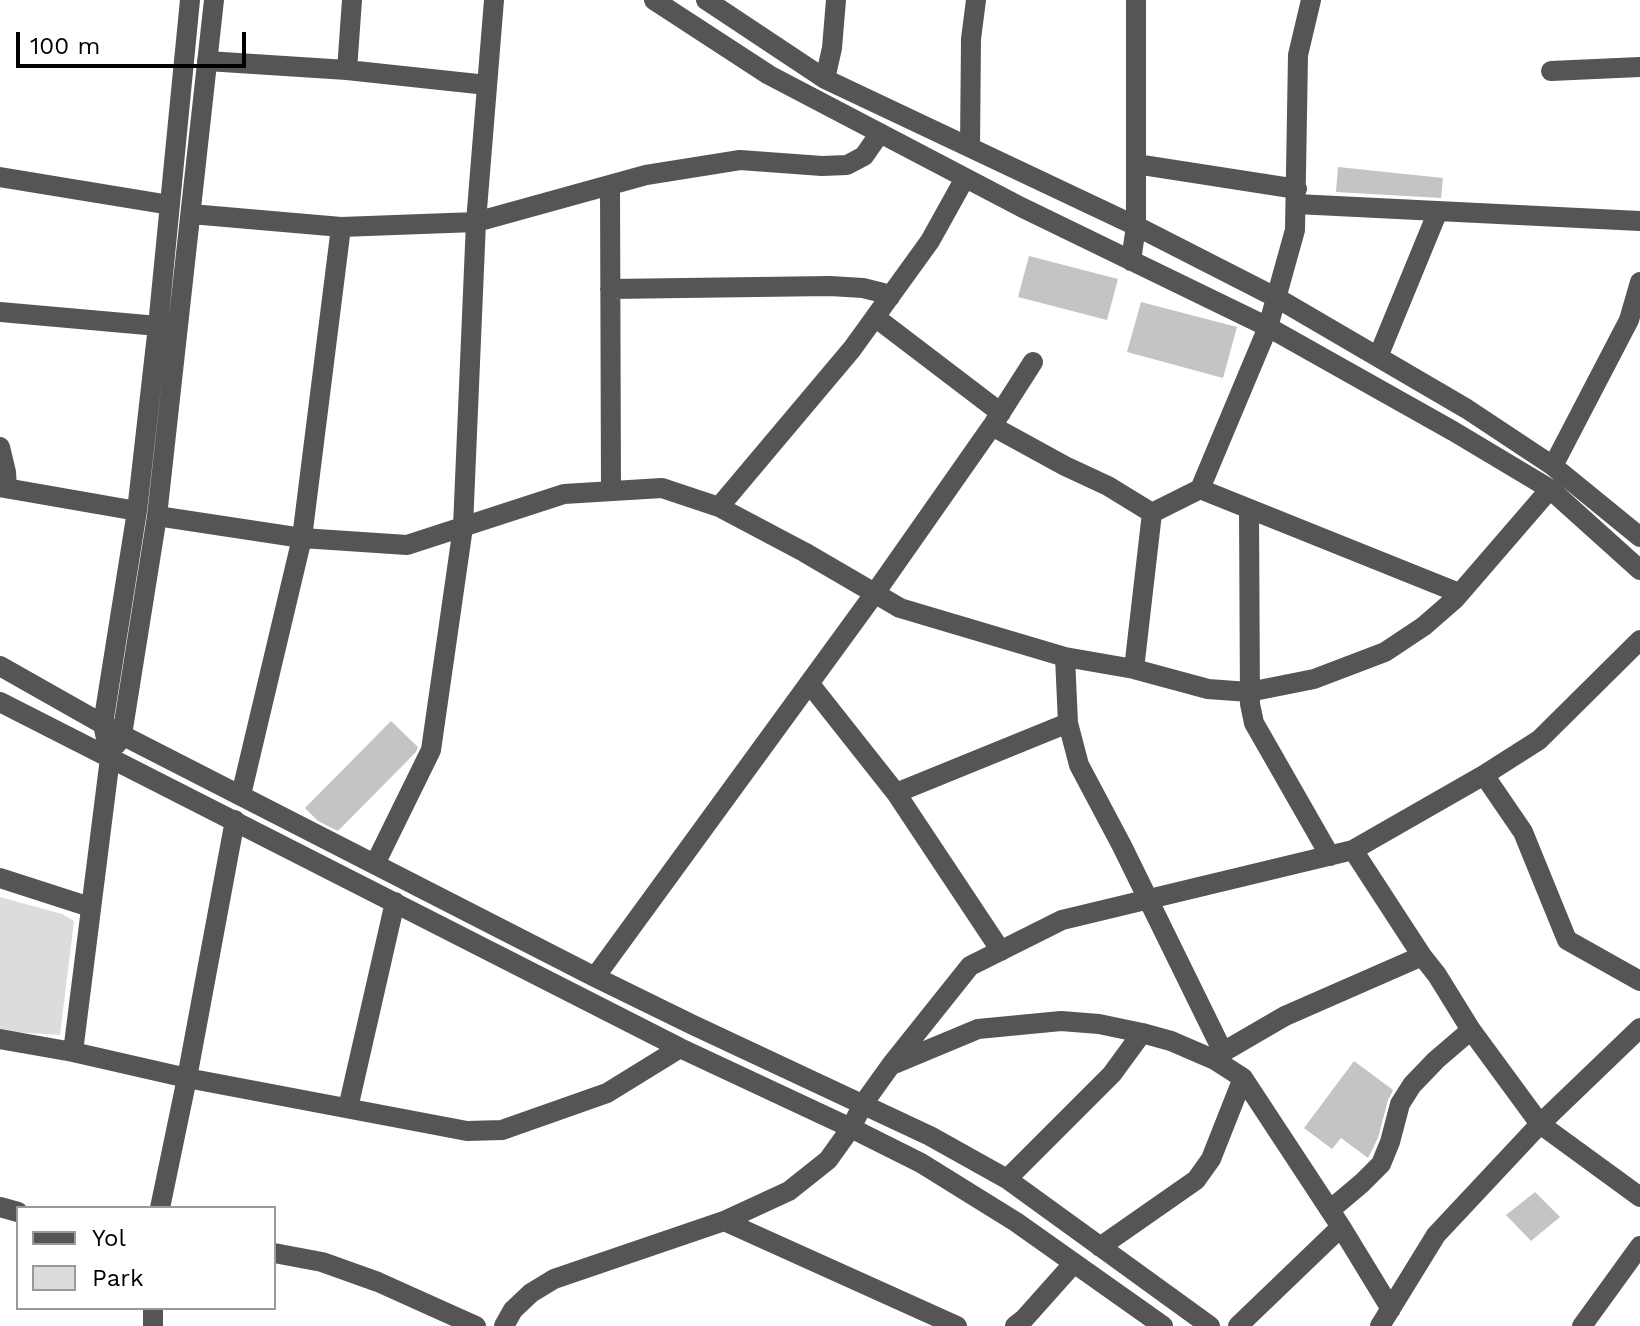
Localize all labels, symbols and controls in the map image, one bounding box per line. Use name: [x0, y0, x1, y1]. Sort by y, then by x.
scale bar: [20, 16, 250, 66]
text: 100 m: [30, 32, 100, 60]
legend: [16, 1206, 276, 1310]
text: Yol: [92, 1224, 126, 1252]
text: Park: [92, 1264, 144, 1292]

